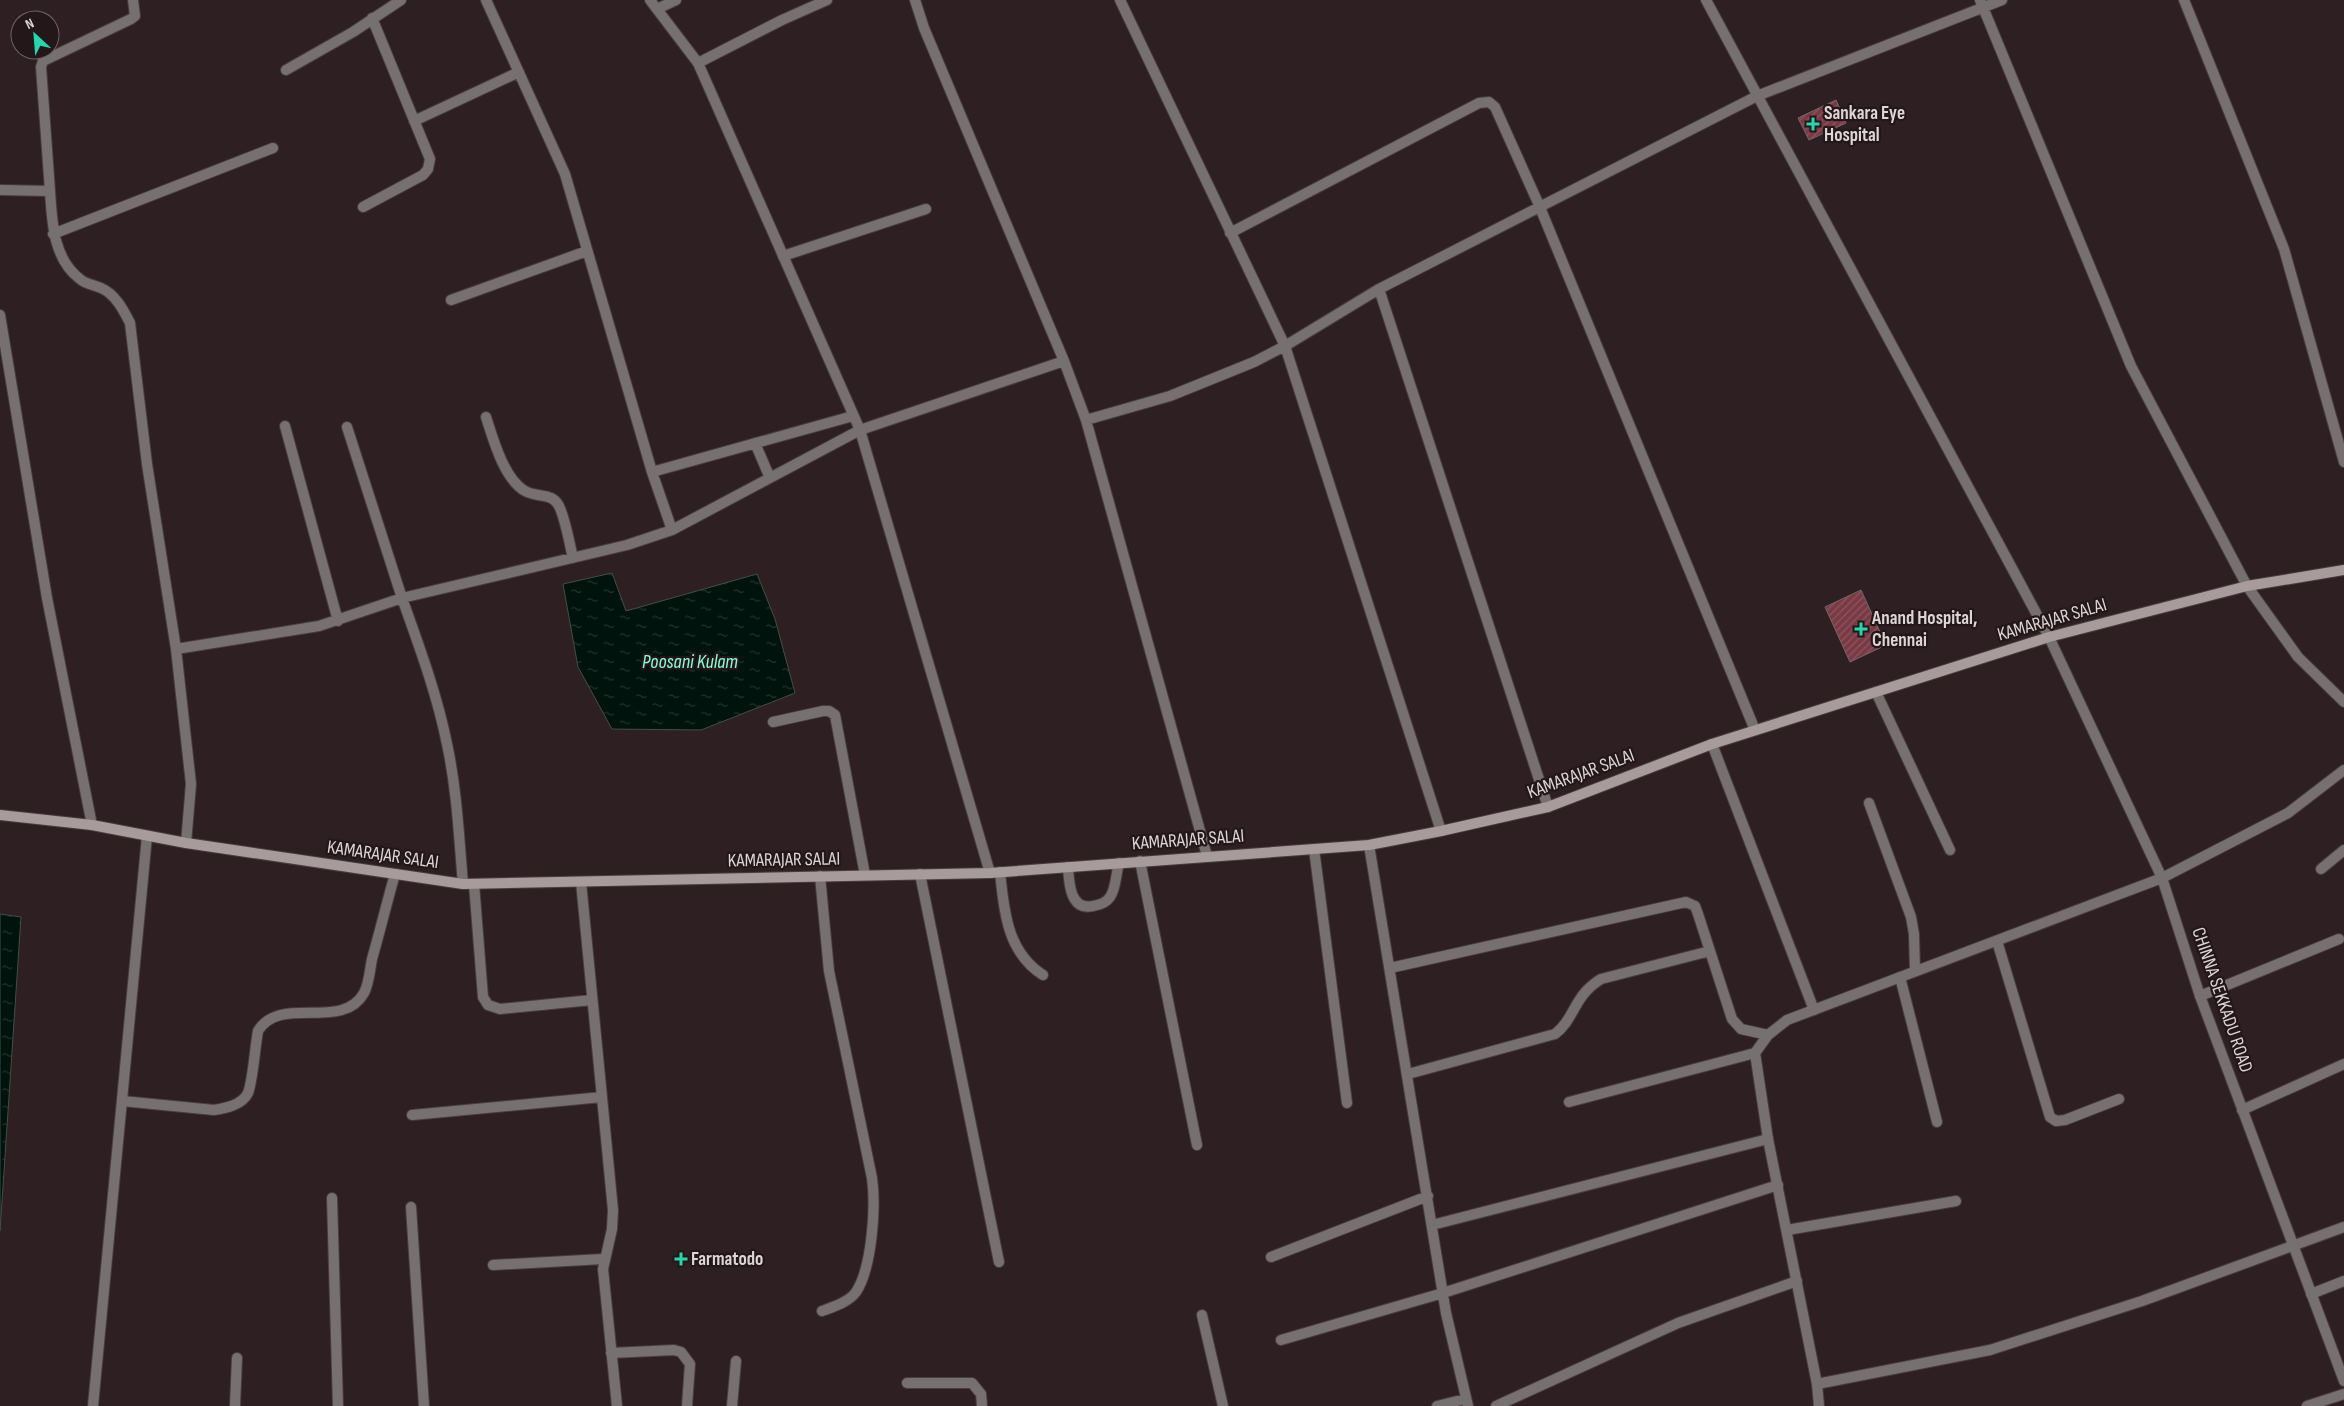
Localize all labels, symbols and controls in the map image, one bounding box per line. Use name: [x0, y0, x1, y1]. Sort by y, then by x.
north arrow: [10, 10, 60, 60]
text: N: [22, 14, 37, 33]
place label: Sankara Eye Hospital: [1824, 102, 1905, 147]
marker: Sankara Eye Hospital: [1806, 117, 1820, 131]
street label: KAMARAJAR SALAI: [1995, 593, 2109, 647]
place label: Anand Hospital, Chennai: [1871, 607, 1977, 652]
marker: Anand Hospital, Chennai: [1854, 622, 1868, 636]
water label: Poosani Kulam: [642, 650, 738, 674]
street label: KAMARAJAR SALAI: [1524, 744, 1638, 804]
street label: KAMARAJAR SALAI: [1131, 825, 1245, 855]
street label: KAMARAJAR SALAI: [326, 836, 440, 874]
street label: KAMARAJAR SALAI: [728, 848, 840, 872]
street label: CHINNA SEKKADU ROAD: [2186, 925, 2258, 1075]
place label: Farmatodo: [691, 1248, 763, 1271]
marker: Farmatodo: [675, 1253, 687, 1265]

